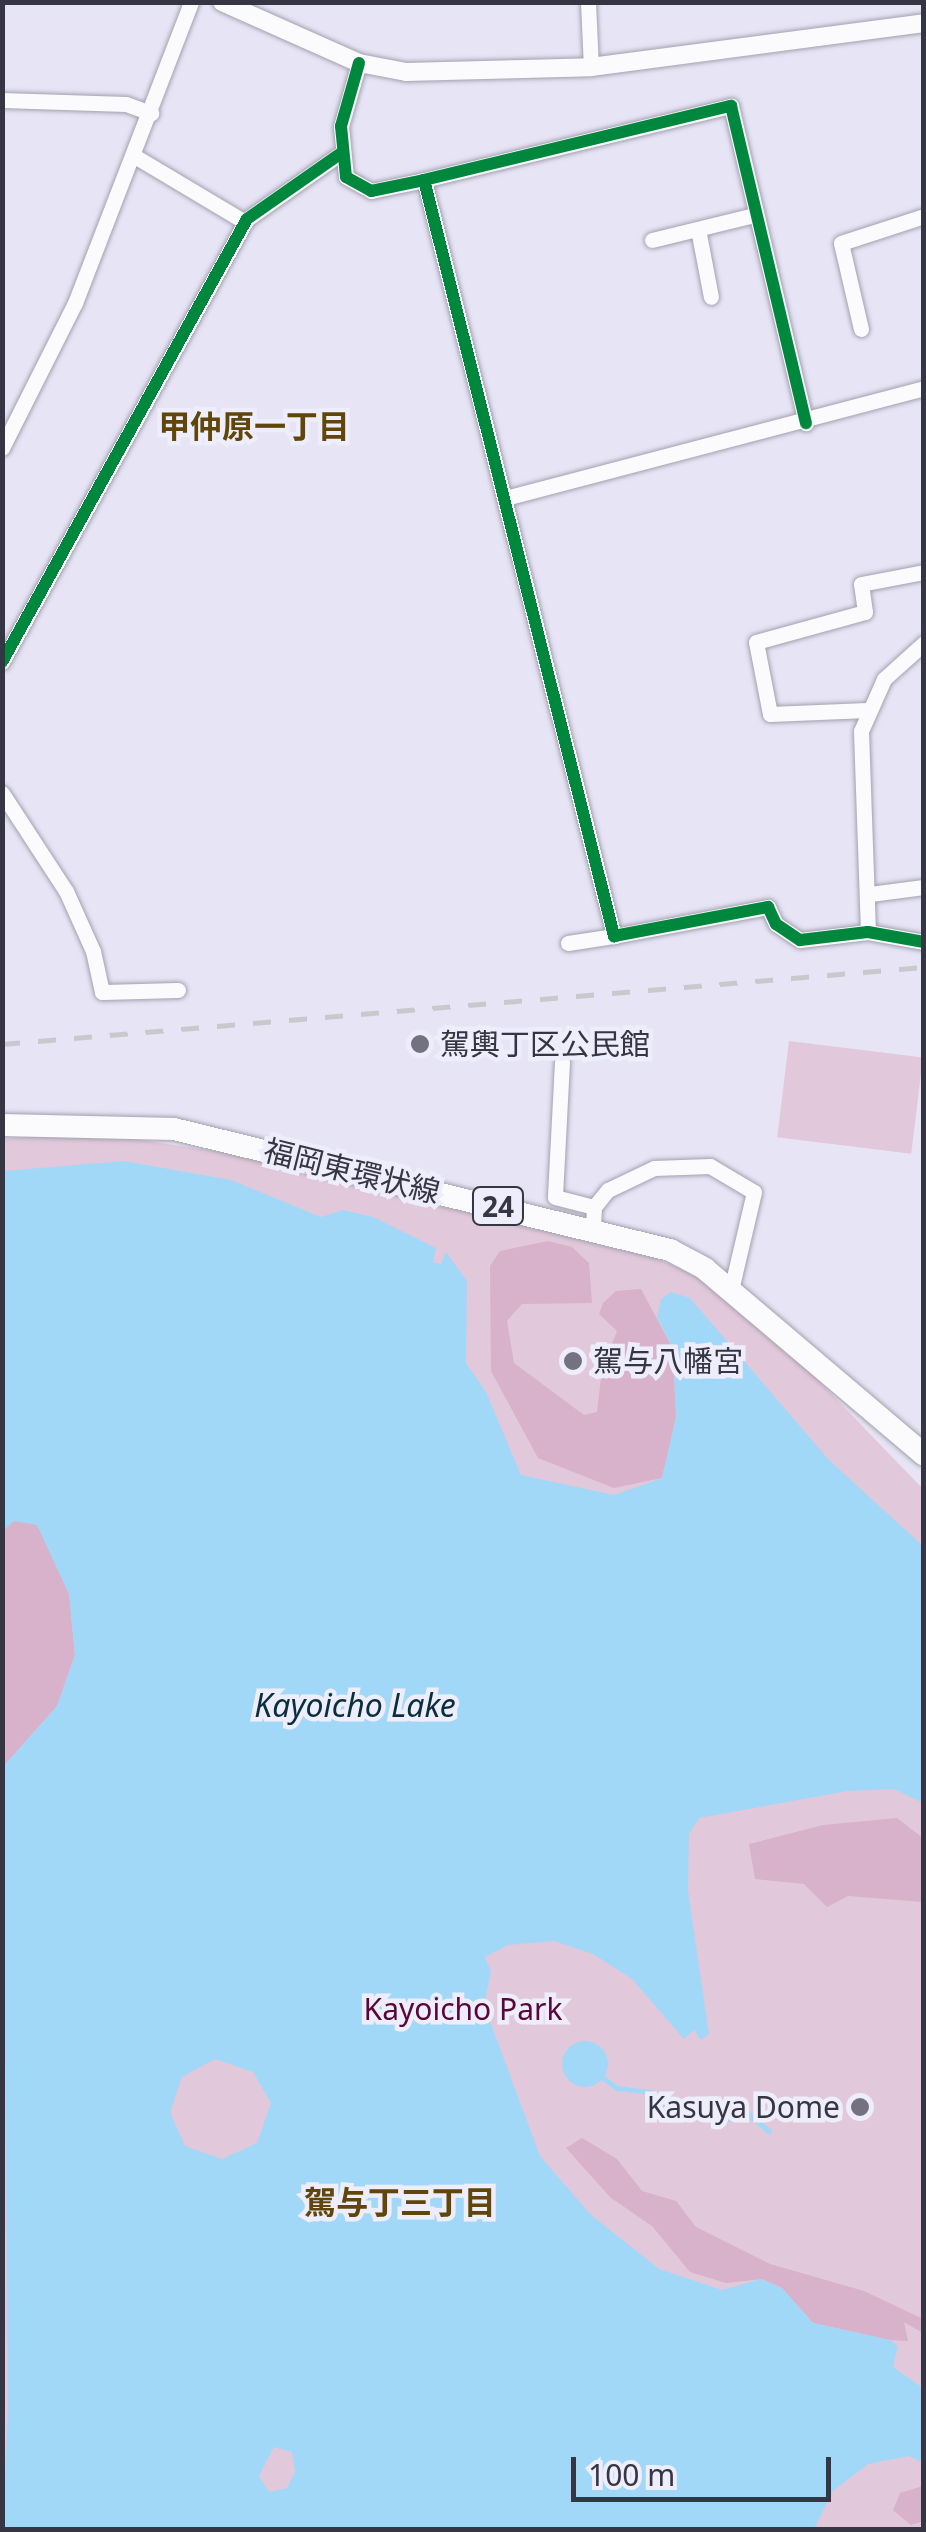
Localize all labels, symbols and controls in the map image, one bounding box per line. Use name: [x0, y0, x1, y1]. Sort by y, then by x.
district label: 甲仲原一丁目: [158, 407, 350, 445]
place label: 駕輿丁区公民館: [440, 1026, 650, 1062]
marker: 駕輿丁区公民館: [409, 1033, 431, 1055]
street label: 福岡東環状線: [260, 1132, 444, 1210]
road number: 24: [470, 1183, 526, 1229]
place label: 駕与八幡宮: [593, 1343, 743, 1379]
marker: 駕与八幡宮: [562, 1350, 584, 1372]
water label: Kayoicho Lake: [254, 1686, 456, 1724]
park label: Kayoicho Park: [364, 1991, 562, 2027]
place label: Kasuya Dome: [647, 2089, 840, 2125]
marker: Kasuya Dome: [849, 2096, 871, 2118]
district label: 駕与丁三丁目: [304, 2183, 496, 2221]
scale bar: [576, 2437, 836, 2499]
text: 100 m: [588, 2454, 675, 2495]

